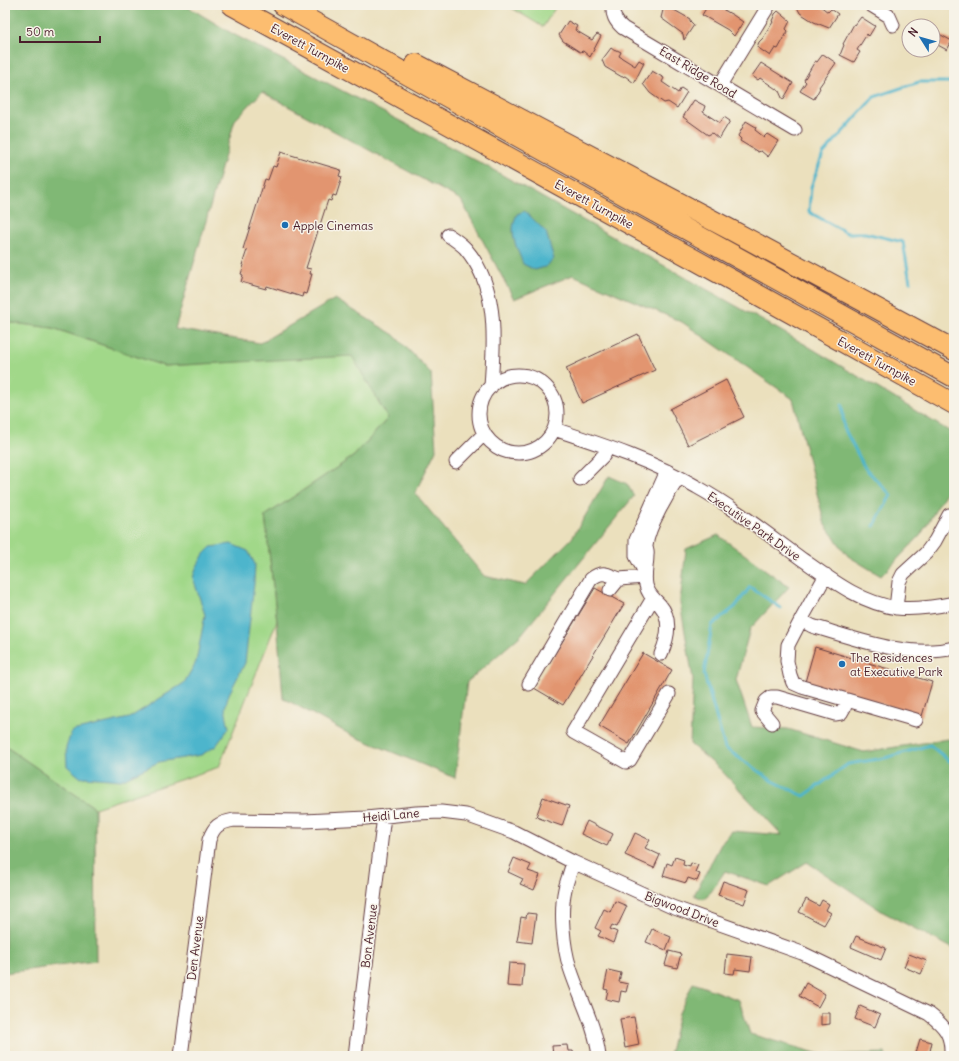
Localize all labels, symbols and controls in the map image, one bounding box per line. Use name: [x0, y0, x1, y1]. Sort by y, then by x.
scale bar: [20, 18, 100, 44]
north arrow: [901, 18, 941, 58]
street label: Everett Turnpike: [268, 20, 352, 76]
text: 50 m: [26, 24, 55, 39]
text: N: [905, 25, 921, 39]
street label: East Ridge Road: [657, 43, 739, 101]
street label: Everett Turnpike: [552, 176, 636, 232]
place label: Apple Cinemas: [293, 218, 373, 233]
marker: Apple Cinemas: [280, 220, 290, 230]
street label: Everett Turnpike: [835, 333, 919, 389]
street label: Executive Park Drive: [705, 488, 803, 564]
place label: The Residences at Executive Park: [850, 650, 943, 679]
marker: The Residences at Executive Park: [837, 659, 847, 669]
street label: Heidi Lane: [362, 805, 420, 825]
street label: Bigwood Drive: [643, 888, 721, 930]
street label: Bon Avenue: [358, 903, 380, 969]
street label: Den Avenue: [184, 915, 206, 981]

